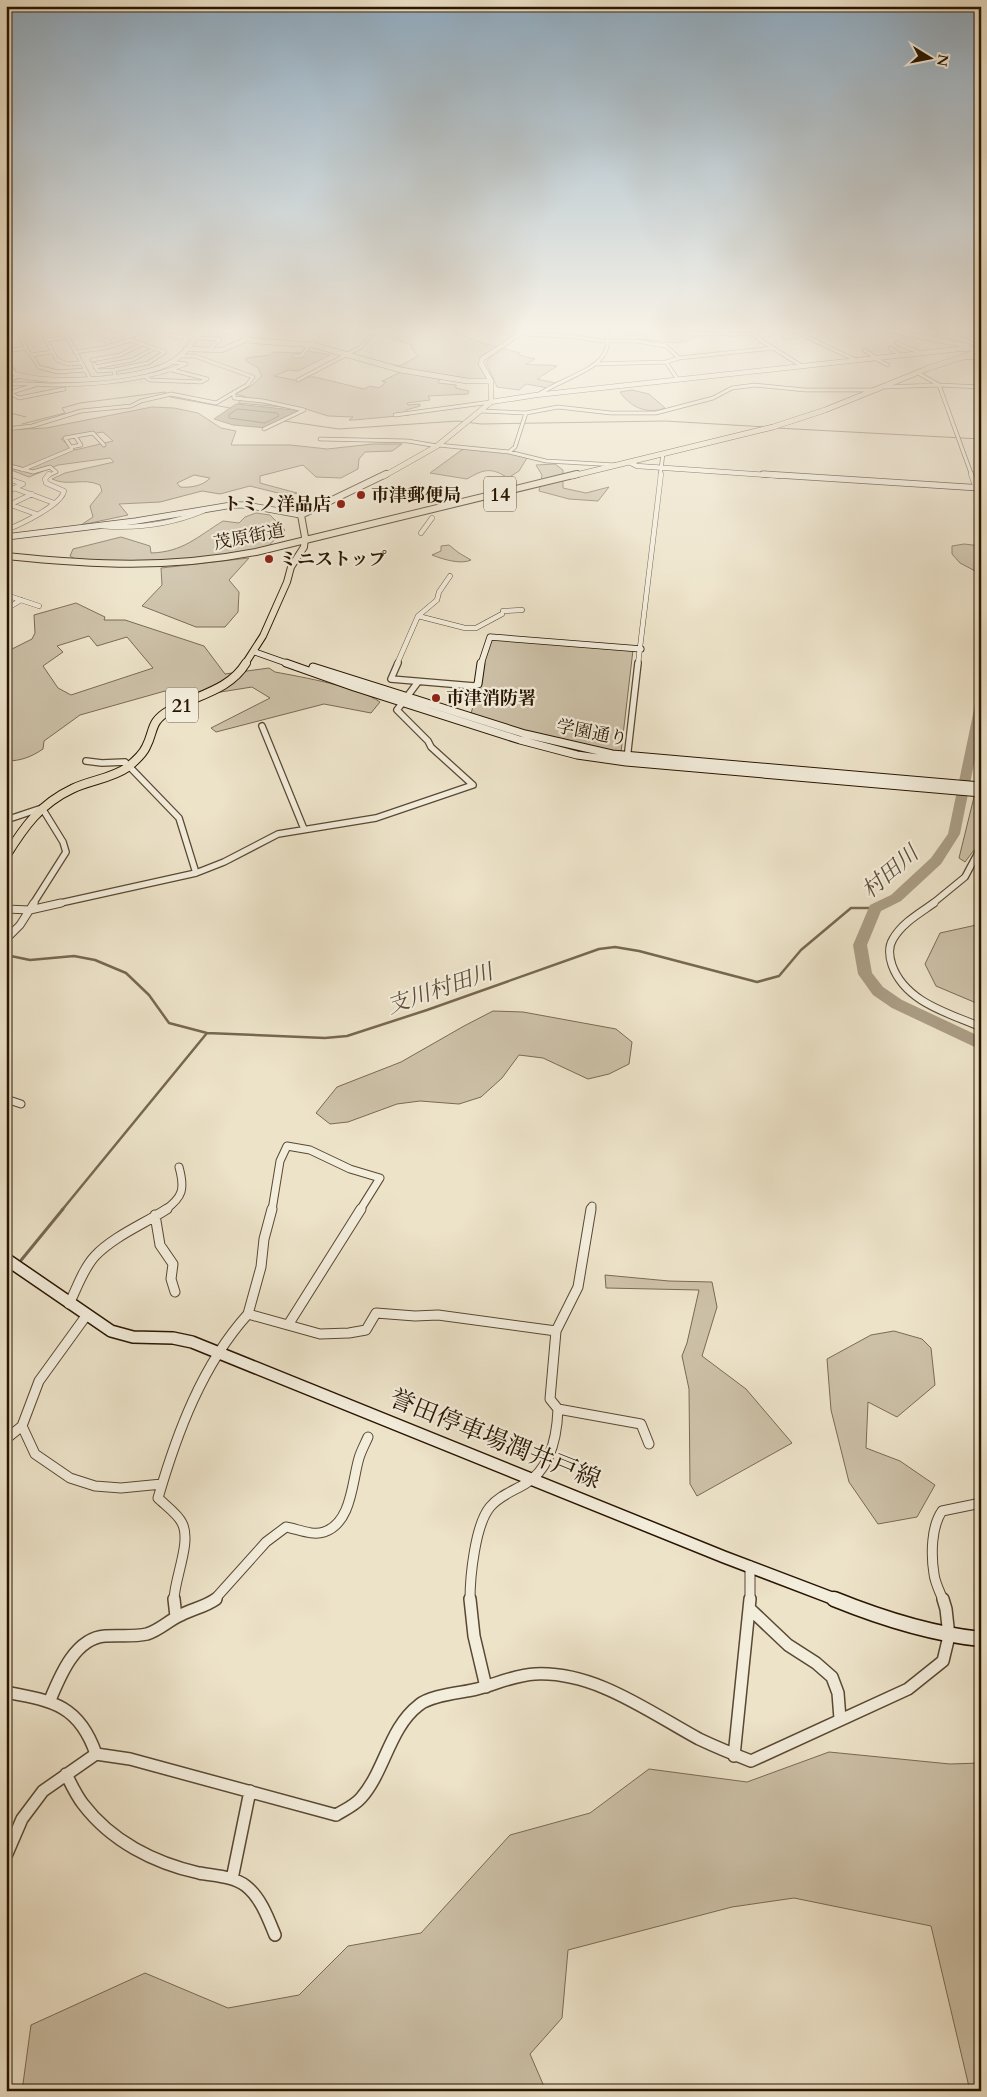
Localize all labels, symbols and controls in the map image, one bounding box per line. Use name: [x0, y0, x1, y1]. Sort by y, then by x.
north arrow: [904, 32, 954, 82]
text: N: [932, 53, 953, 68]
road number: 14: [484, 476, 516, 512]
place label: 市津郵便局: [371, 483, 461, 508]
marker: 市津郵便局: [355, 489, 367, 501]
place label: トミノ洋品店: [223, 492, 331, 517]
marker: トミノ洋品店: [335, 498, 347, 510]
street label: 茂原街道: [211, 518, 287, 556]
place label: ミニストップ: [279, 547, 386, 572]
marker: ミニストップ: [263, 553, 275, 565]
place label: 市津消防署: [446, 686, 536, 711]
road number: 21: [166, 688, 198, 722]
marker: 市津消防署: [430, 692, 442, 704]
street label: 学園通り: [554, 714, 630, 752]
water label: 村田川: [855, 838, 926, 905]
water label: 支川村田川: [383, 956, 499, 1021]
street label: 誉田停車場潤井戸線: [384, 1381, 606, 1497]

